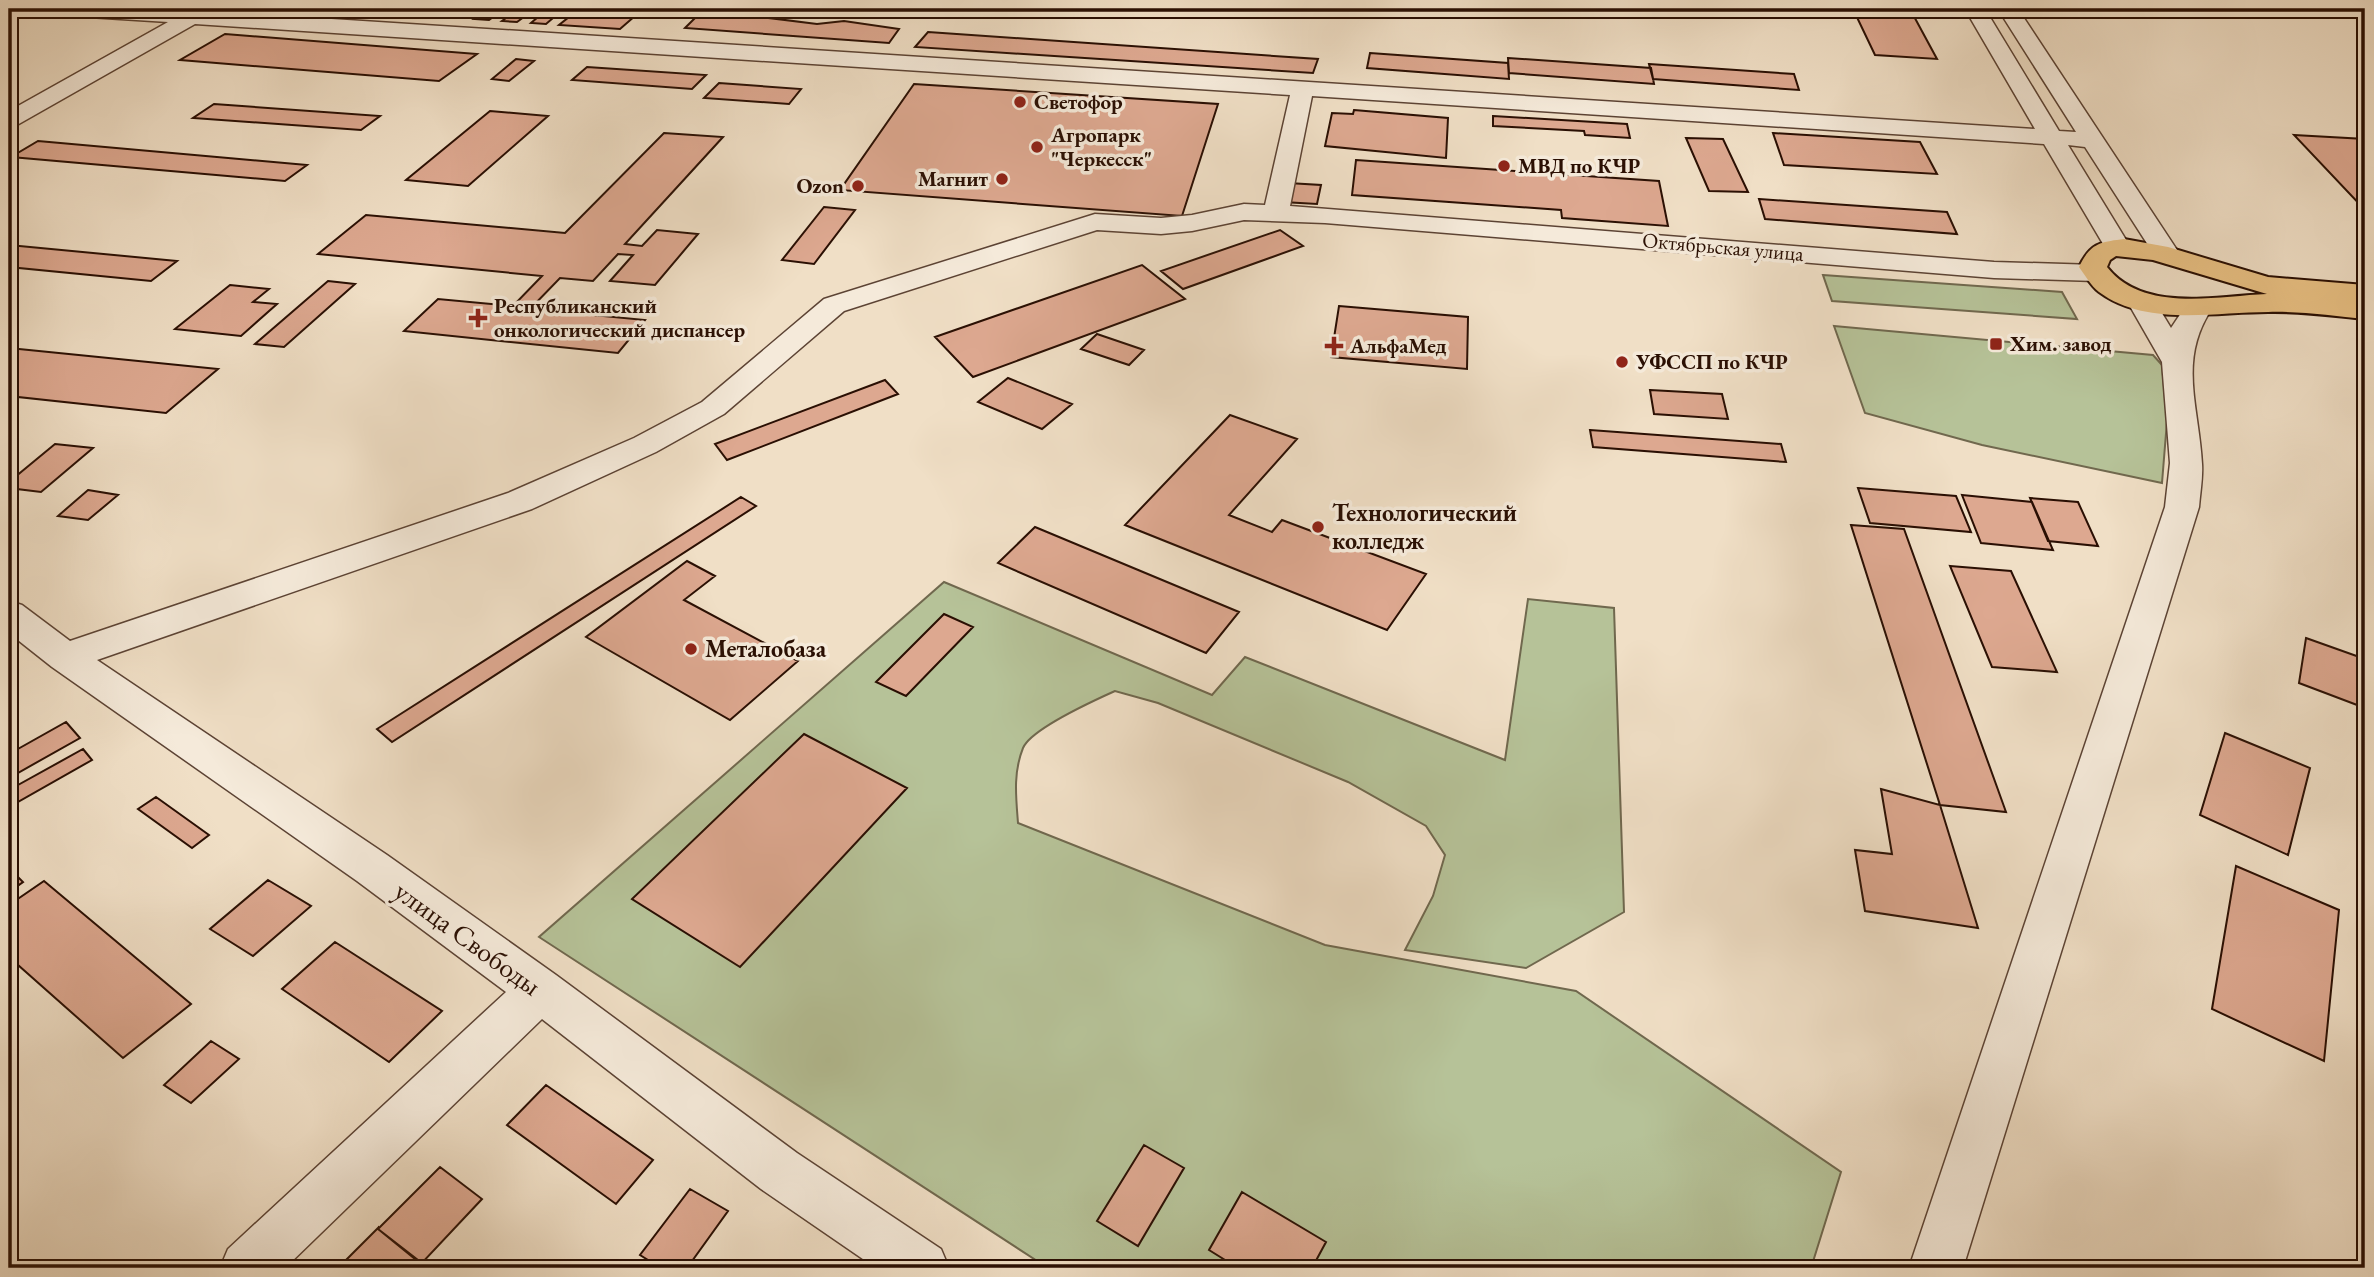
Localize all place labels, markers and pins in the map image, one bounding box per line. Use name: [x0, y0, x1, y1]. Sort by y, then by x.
place label: Светофор: [1034, 88, 1123, 115]
marker: Светофор: [1012, 94, 1028, 110]
place label: Агропарк "Черкесск": [1050, 121, 1152, 172]
marker: Агропарк "Черкесск": [1029, 139, 1045, 155]
place label: МВД по КЧР: [1518, 152, 1640, 179]
marker: МВД по КЧР: [1496, 158, 1512, 174]
place label: Магнит: [918, 165, 989, 192]
marker: Магнит: [994, 171, 1010, 187]
place label: Ozon: [796, 172, 844, 199]
marker: Ozon: [850, 178, 866, 194]
place label: Республиканский онкологический диспансер: [494, 292, 745, 343]
marker: Республиканский онкологический диспансер: [468, 308, 488, 328]
place label: Хим. завод: [2009, 330, 2112, 357]
place label: АльфаМед: [1349, 332, 1447, 359]
marker: АльфаМед: [1324, 336, 1344, 356]
marker: Хим. завод: [1988, 336, 2004, 352]
place label: УФССП по КЧР: [1635, 348, 1788, 375]
marker: УФССП по КЧР: [1614, 354, 1630, 370]
place label: Технологический колледж: [1332, 497, 1517, 556]
marker: Технологический колледж: [1310, 519, 1326, 535]
place label: Металобаза: [705, 633, 827, 664]
marker: Металобаза: [683, 641, 699, 657]

